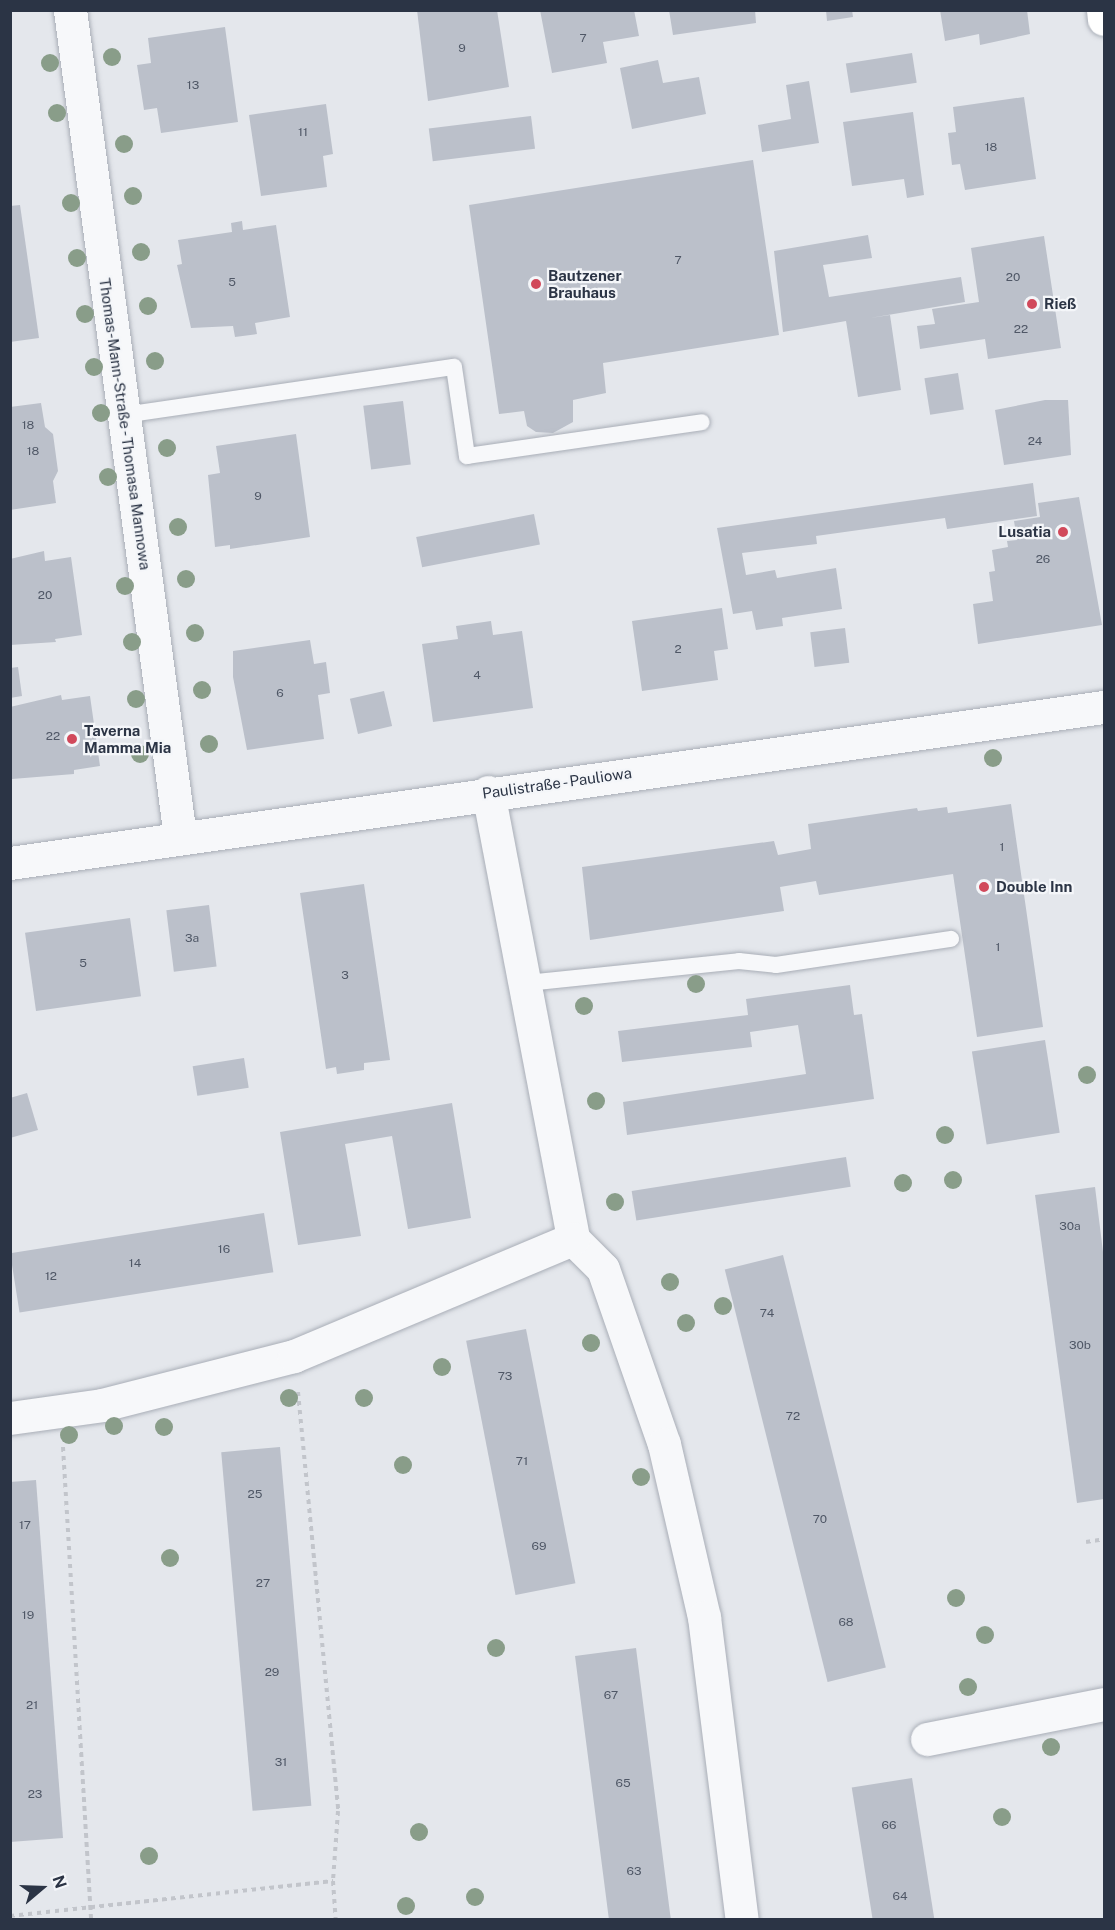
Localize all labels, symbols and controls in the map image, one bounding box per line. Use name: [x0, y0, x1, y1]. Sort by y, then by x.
house number: 7: [579, 32, 587, 46]
house number: 9: [458, 42, 466, 56]
house number: 13: [187, 79, 199, 93]
house number: 11: [298, 126, 308, 140]
house number: 18: [985, 141, 997, 155]
house number: 7: [674, 254, 682, 268]
place label: Bautzener Brauhaus: [548, 266, 622, 301]
house number: 20: [1006, 271, 1020, 285]
street label: Thomas-Mann-Straße - Thomasa Mannowa: [95, 275, 155, 573]
house number: 5: [228, 276, 236, 290]
marker: Bautzener Brauhaus: [529, 277, 543, 291]
place label: Rieß: [1044, 295, 1076, 313]
marker: Rieß: [1025, 297, 1039, 311]
house number: 22: [1014, 323, 1028, 337]
house number: 18: [22, 419, 34, 433]
house number: 24: [1028, 435, 1042, 449]
house number: 18: [27, 445, 39, 459]
house number: 9: [254, 490, 262, 504]
place label: Lusatia: [998, 523, 1051, 541]
marker: Lusatia: [1056, 525, 1070, 539]
house number: 26: [1036, 553, 1050, 567]
house number: 20: [38, 589, 52, 603]
house number: 2: [674, 643, 682, 657]
house number: 4: [473, 669, 481, 683]
house number: 6: [276, 687, 284, 701]
place label: Taverna Mamma Mia: [84, 721, 171, 756]
house number: 22: [46, 730, 60, 744]
marker: Taverna Mamma Mia: [65, 732, 79, 746]
street label: Paulistraße - Pauliowa: [479, 763, 635, 803]
house number: 1: [1000, 841, 1004, 855]
place label: Double Inn: [996, 878, 1072, 896]
marker: Double Inn: [977, 880, 991, 894]
house number: 3a: [185, 932, 199, 946]
house number: 1: [996, 941, 1000, 955]
house number: 5: [79, 957, 87, 971]
house number: 3: [341, 969, 349, 983]
house number: 30a: [1059, 1220, 1081, 1234]
house number: 16: [218, 1243, 230, 1257]
house number: 14: [129, 1257, 141, 1271]
house number: 12: [45, 1270, 57, 1284]
house number: 74: [760, 1307, 774, 1321]
house number: 30b: [1069, 1339, 1091, 1353]
house number: 73: [498, 1370, 512, 1384]
house number: 72: [786, 1410, 800, 1424]
house number: 71: [516, 1455, 528, 1469]
house number: 25: [248, 1488, 262, 1502]
house number: 70: [813, 1513, 827, 1527]
house number: 17: [19, 1519, 31, 1533]
house number: 69: [532, 1540, 546, 1554]
house number: 27: [256, 1577, 270, 1591]
house number: 19: [22, 1609, 34, 1623]
house number: 68: [838, 1616, 854, 1630]
house number: 29: [265, 1666, 279, 1680]
house number: 67: [604, 1689, 618, 1703]
house number: 21: [26, 1699, 38, 1713]
house number: 31: [275, 1756, 287, 1770]
house number: 65: [615, 1777, 631, 1791]
house number: 23: [28, 1788, 42, 1802]
house number: 66: [882, 1819, 896, 1833]
north arrow: [12, 1858, 72, 1918]
house number: 63: [627, 1865, 641, 1879]
text: N: [48, 1873, 71, 1891]
house number: 64: [893, 1890, 907, 1904]

